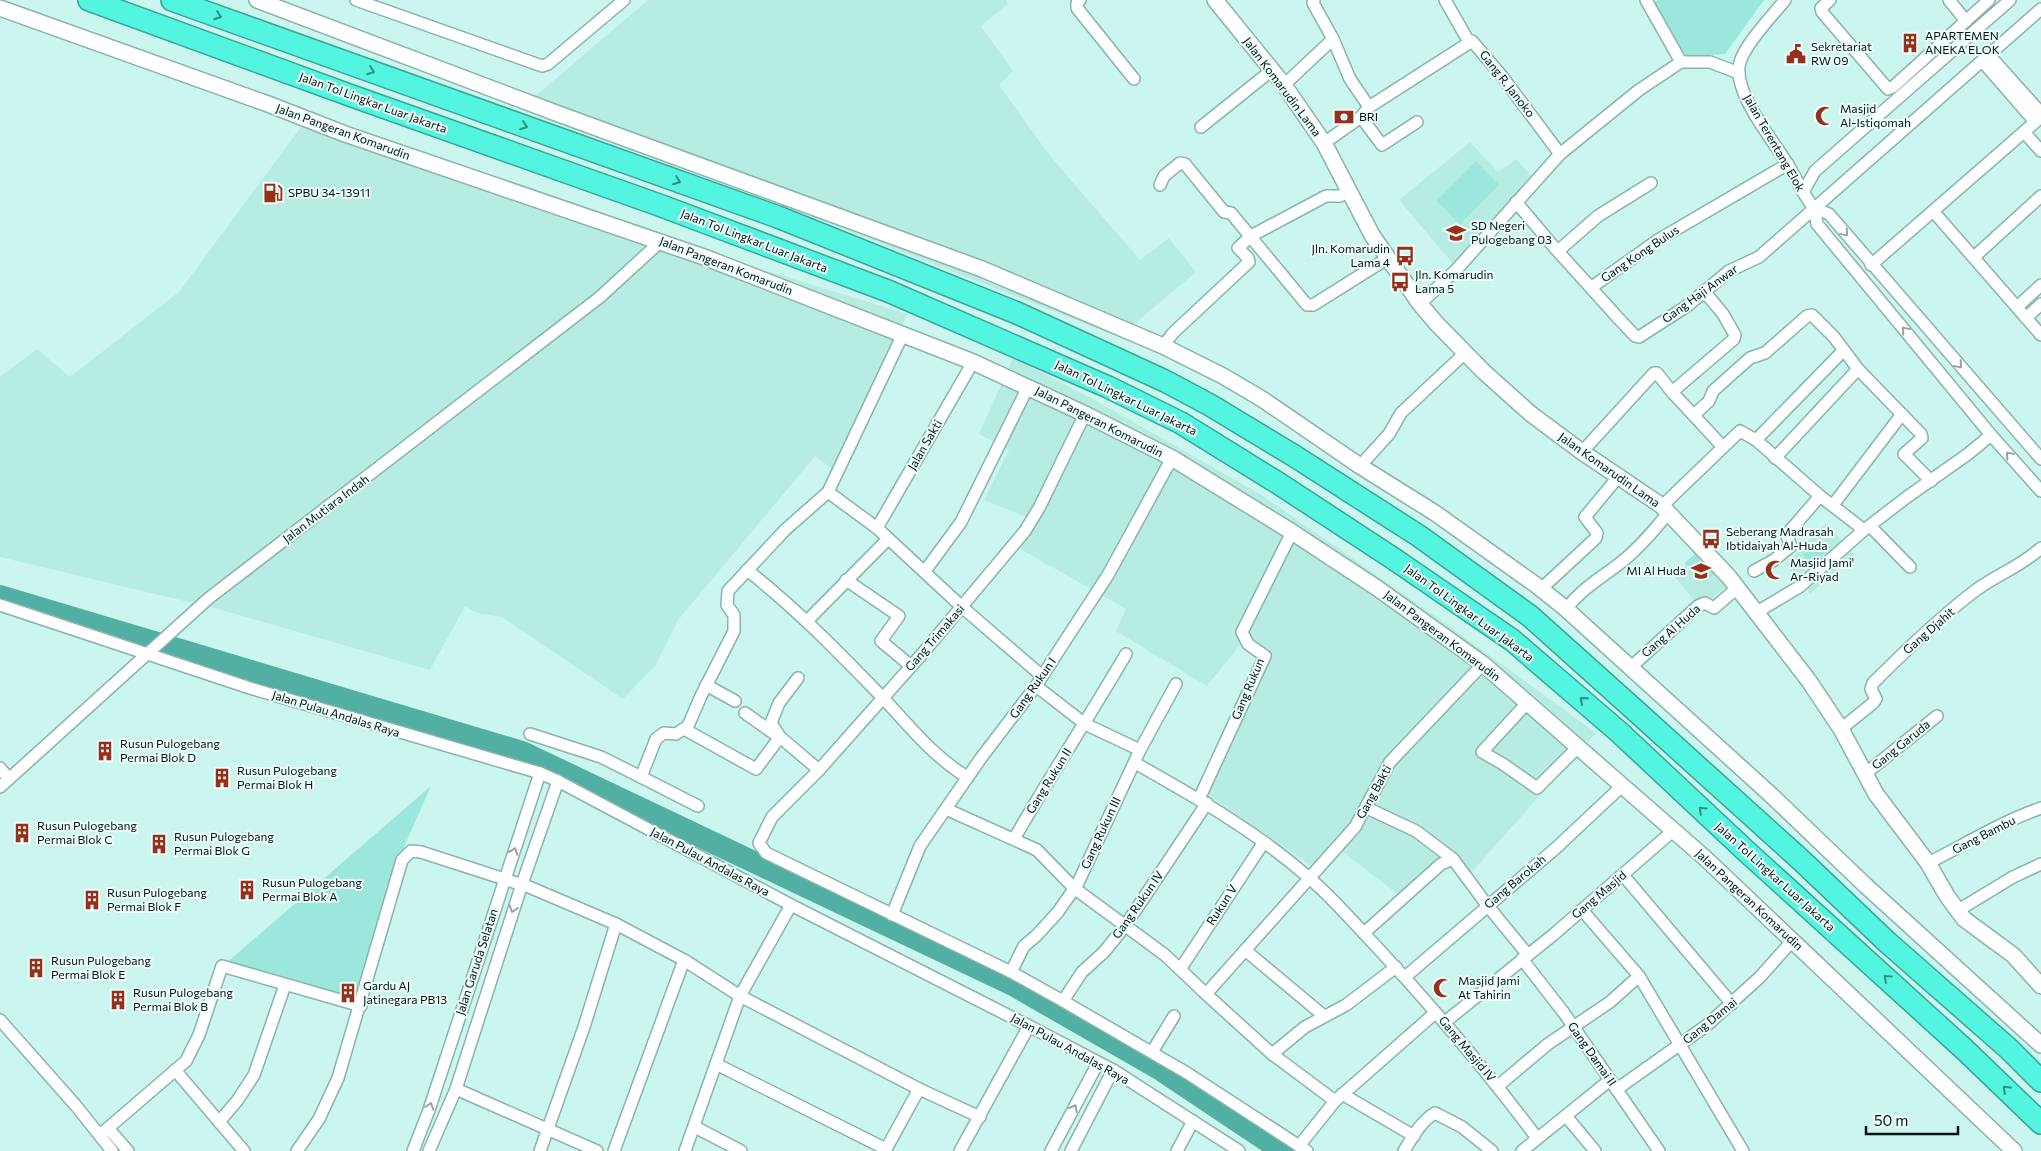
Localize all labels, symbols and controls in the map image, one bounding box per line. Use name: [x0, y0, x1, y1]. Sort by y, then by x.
one-way arrow: [214, 10, 222, 20]
place label: APARTEMEN ANEKA ELOK: [1925, 28, 2000, 56]
building icon: APARTEMEN ANEKA ELOK: [1899, 32, 1921, 54]
street label: Jalan Komarudin Lama: [1240, 34, 1325, 139]
place label: Sekretariat RW 09: [1811, 39, 1872, 67]
public building icon: Sekretariat RW 09: [1785, 43, 1807, 65]
street label: Gang R. Janoko: [1477, 47, 1538, 120]
one-way arrow: [367, 65, 375, 75]
street label: Jalan Tol Lingkar Luar Jakarta: [297, 69, 449, 136]
street label: Jalan Terentang Elok: [1740, 91, 1809, 195]
street label: Jalan Pangeran Komarudin: [274, 100, 412, 163]
place label: Masjid Al-Istiqomah: [1840, 101, 1911, 129]
mosque icon: Masjid Al-Istiqomah: [1814, 105, 1836, 127]
bank icon: BRI: [1333, 106, 1355, 128]
place label: BRI: [1359, 109, 1378, 123]
one-way arrow: [520, 120, 528, 130]
one-way arrow: [673, 175, 681, 185]
fuel station icon: SPBU 34-13911: [262, 182, 284, 204]
place label: SPBU 34-13911: [288, 185, 370, 199]
street label: Jalan Tol Lingkar Luar Jakarta: [679, 206, 830, 276]
place label: SD Negeri Pulogebang 03: [1471, 218, 1552, 246]
school or university icon: SD Negeri Pulogebang 03: [1445, 222, 1467, 244]
street label: Gang Kong Bulus: [1598, 222, 1681, 284]
one-way arrow: [1839, 228, 1848, 237]
street label: Jalan Pangeran Komarudin: [657, 233, 795, 298]
place label: Jln. Komarudin Lama 4: [1312, 241, 1390, 269]
bus stop icon: Jln. Komarudin Lama 4: [1394, 245, 1416, 267]
street label: Gang Haji Anwar: [1659, 261, 1740, 325]
place label: Jln. Komarudin Lama 5: [1415, 267, 1493, 295]
bus stop icon: Jln. Komarudin Lama 5: [1389, 271, 1411, 293]
one-way arrow: [1902, 327, 1910, 336]
street label: Jalan Tol Lingkar Luar Jakarta: [1053, 357, 1200, 439]
one-way arrow: [1953, 360, 1962, 369]
street label: Jalan Pangeran Komarudin: [1033, 383, 1166, 460]
street label: Jalan Sakti: [904, 417, 945, 473]
street label: Jalan Komarudin Lama: [1556, 429, 1663, 510]
one-way arrow: [2006, 451, 2015, 460]
street label: Jalan Mutiara Indah: [280, 471, 372, 546]
place label: Seberang Madrasah Ibtidaiyah Al-Huda: [1726, 524, 1834, 552]
bus stop icon: Seberang Madrasah Ibtidaiyah Al-Huda: [1700, 528, 1722, 550]
place label: Masjid Jami' Ar-Riyad: [1790, 555, 1854, 583]
mosque icon: Masjid Jami' Ar-Riyad: [1764, 559, 1786, 581]
school or university icon: MI Al Huda: [1690, 560, 1712, 582]
street label: Jalan Tol Lingkar Luar Jakarta: [1402, 561, 1537, 665]
place label: MI Al Huda: [1626, 563, 1686, 577]
street label: Jalan Pangeran Komarudin: [1381, 587, 1503, 684]
street label: Gang Trimakasi: [902, 601, 967, 673]
street label: Gang Al Huda: [1638, 601, 1703, 660]
street label: Gang Djahit: [1900, 604, 1957, 656]
street label: Gang Rukun I: [1006, 654, 1058, 721]
street label: Gang Rukun: [1228, 656, 1266, 721]
street label: Jalan Pulau Andalas Raya: [270, 687, 402, 740]
one-way arrow: [1579, 697, 1588, 706]
street label: Gang Garuda: [1869, 717, 1932, 772]
place label: Rusun Pulogebang Permai Blok D: [120, 736, 220, 764]
building icon: Rusun Pulogebang Permai Blok D: [94, 740, 116, 762]
street label: Gang Rukun II: [1022, 745, 1074, 816]
street label: Gang Bakti: [1353, 762, 1394, 821]
place label: Rusun Pulogebang Permai Blok H: [237, 763, 337, 791]
building icon: Rusun Pulogebang Permai Blok H: [211, 767, 233, 789]
street label: Gang Rukun III: [1077, 794, 1123, 871]
one-way arrow: [1699, 807, 1708, 816]
street label: Gang Bambu: [1950, 812, 2017, 856]
place label: Rusun Pulogebang Permai Blok C: [37, 818, 137, 846]
street label: Jalan Tol Lingkar Luar Jakarta: [1712, 819, 1838, 934]
building icon: Rusun Pulogebang Permai Blok C: [11, 822, 33, 844]
street label: Jalan Pulau Andalas Raya: [648, 824, 772, 899]
place label: Rusun Pulogebang Permai Blok G: [174, 829, 274, 857]
building icon: Rusun Pulogebang Permai Blok G: [148, 833, 170, 855]
street label: Jalan Pangeran Komarudin: [1692, 846, 1806, 953]
one-way arrow: [508, 848, 518, 856]
street label: Gang Barokah: [1481, 851, 1548, 911]
street label: Gang Masjid: [1568, 867, 1629, 921]
street label: Gang Rukun IV: [1109, 868, 1166, 941]
place label: Rusun Pulogebang Permai Blok A: [262, 875, 362, 903]
building icon: Rusun Pulogebang Permai Blok A: [236, 879, 258, 901]
street label: Rukun V: [1203, 882, 1239, 927]
place label: Rusun Pulogebang Permai Blok F: [107, 885, 207, 913]
building icon: Rusun Pulogebang Permai Blok F: [81, 889, 103, 911]
one-way arrow: [509, 905, 519, 913]
street label: Jalan Garuda Selatan: [452, 907, 501, 1017]
place label: Rusun Pulogebang Permai Blok E: [51, 953, 151, 981]
building icon: Rusun Pulogebang Permai Blok E: [25, 957, 47, 979]
place label: Masjid Jami At Tahirin: [1458, 973, 1520, 1001]
one-way arrow: [1883, 975, 1892, 984]
mosque icon: Masjid Jami At Tahirin: [1432, 977, 1454, 999]
place label: Gardu AJ Jatinegara PB13: [363, 978, 447, 1007]
building icon: Gardu AJ Jatinegara PB13: [337, 982, 359, 1004]
place label: Rusun Pulogebang Permai Blok B: [133, 985, 233, 1013]
building icon: Rusun Pulogebang Permai Blok B: [107, 989, 129, 1011]
street label: Gang Damai: [1679, 994, 1739, 1046]
street label: Jalan Pulau Andalas Raya: [1009, 1010, 1132, 1087]
street label: Gang Masjid IV: [1436, 1013, 1499, 1084]
street label: Gang Damai II: [1566, 1019, 1620, 1088]
one-way arrow: [2003, 1086, 2012, 1095]
one-way arrow: [425, 1102, 435, 1110]
one-way arrow: [1068, 1104, 1078, 1113]
scale bar: [1866, 1104, 1958, 1136]
text: 50 m: [1874, 1111, 1908, 1129]

